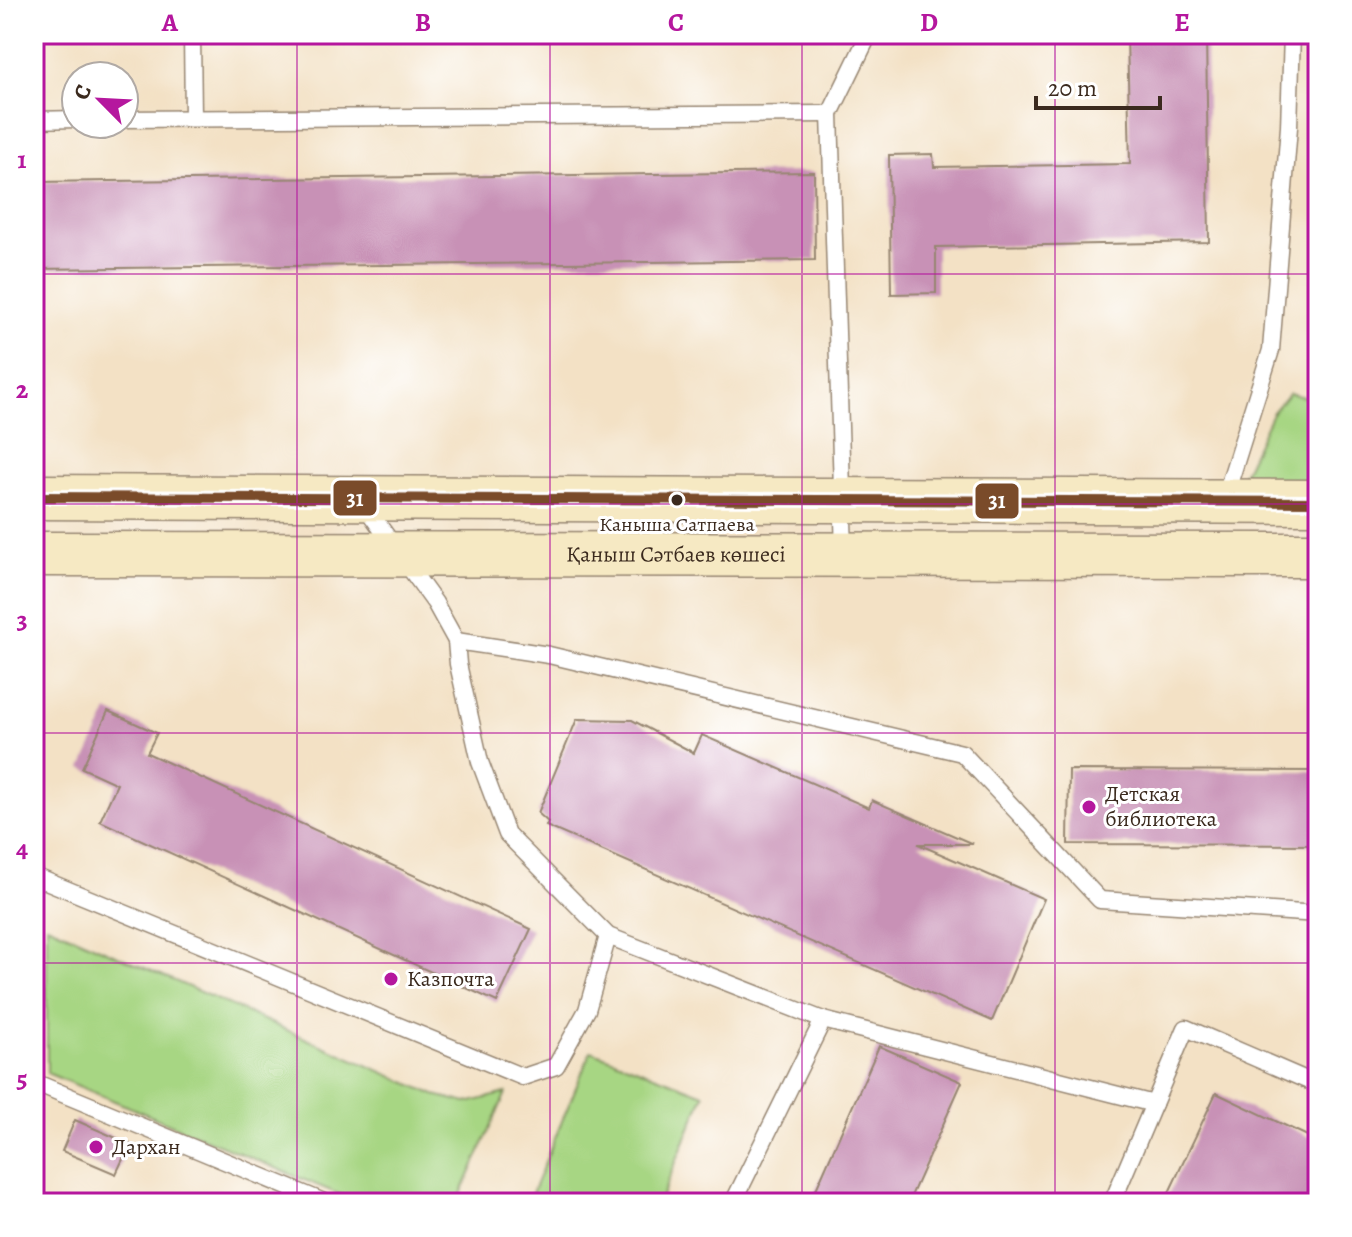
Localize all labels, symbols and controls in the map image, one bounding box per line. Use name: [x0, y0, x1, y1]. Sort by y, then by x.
text: A: [161, 5, 179, 40]
text: B: [415, 5, 431, 40]
text: C: [668, 5, 684, 40]
text: D: [920, 5, 938, 40]
text: E: [1174, 5, 1190, 40]
north arrow: [60, 60, 140, 140]
scale bar: [1036, 60, 1160, 110]
text: 20 m: [1048, 72, 1097, 104]
text: С: [66, 80, 99, 105]
text: 1: [17, 142, 27, 177]
text: 2: [16, 372, 29, 407]
line badge: 31: [332, 479, 378, 517]
line badge: 31: [974, 482, 1020, 520]
text: 31: [346, 484, 364, 514]
text: 31: [988, 486, 1006, 516]
marker: Каныша Сатпаева: [669, 492, 685, 508]
place label: Каныша Сатпаева: [599, 511, 755, 538]
street label: Қаныш Сәтбаев көшесі: [566, 539, 786, 570]
text: 3: [16, 602, 28, 637]
place label: Детская библиотека: [1105, 779, 1218, 834]
marker: Детская библиотека: [1080, 798, 1098, 816]
text: 4: [16, 831, 28, 866]
place label: Казпочта: [407, 964, 495, 994]
marker: Казпочта: [382, 970, 400, 988]
text: 5: [16, 1061, 28, 1096]
place label: Дархан: [112, 1132, 181, 1162]
marker: Дархан: [87, 1138, 105, 1156]

